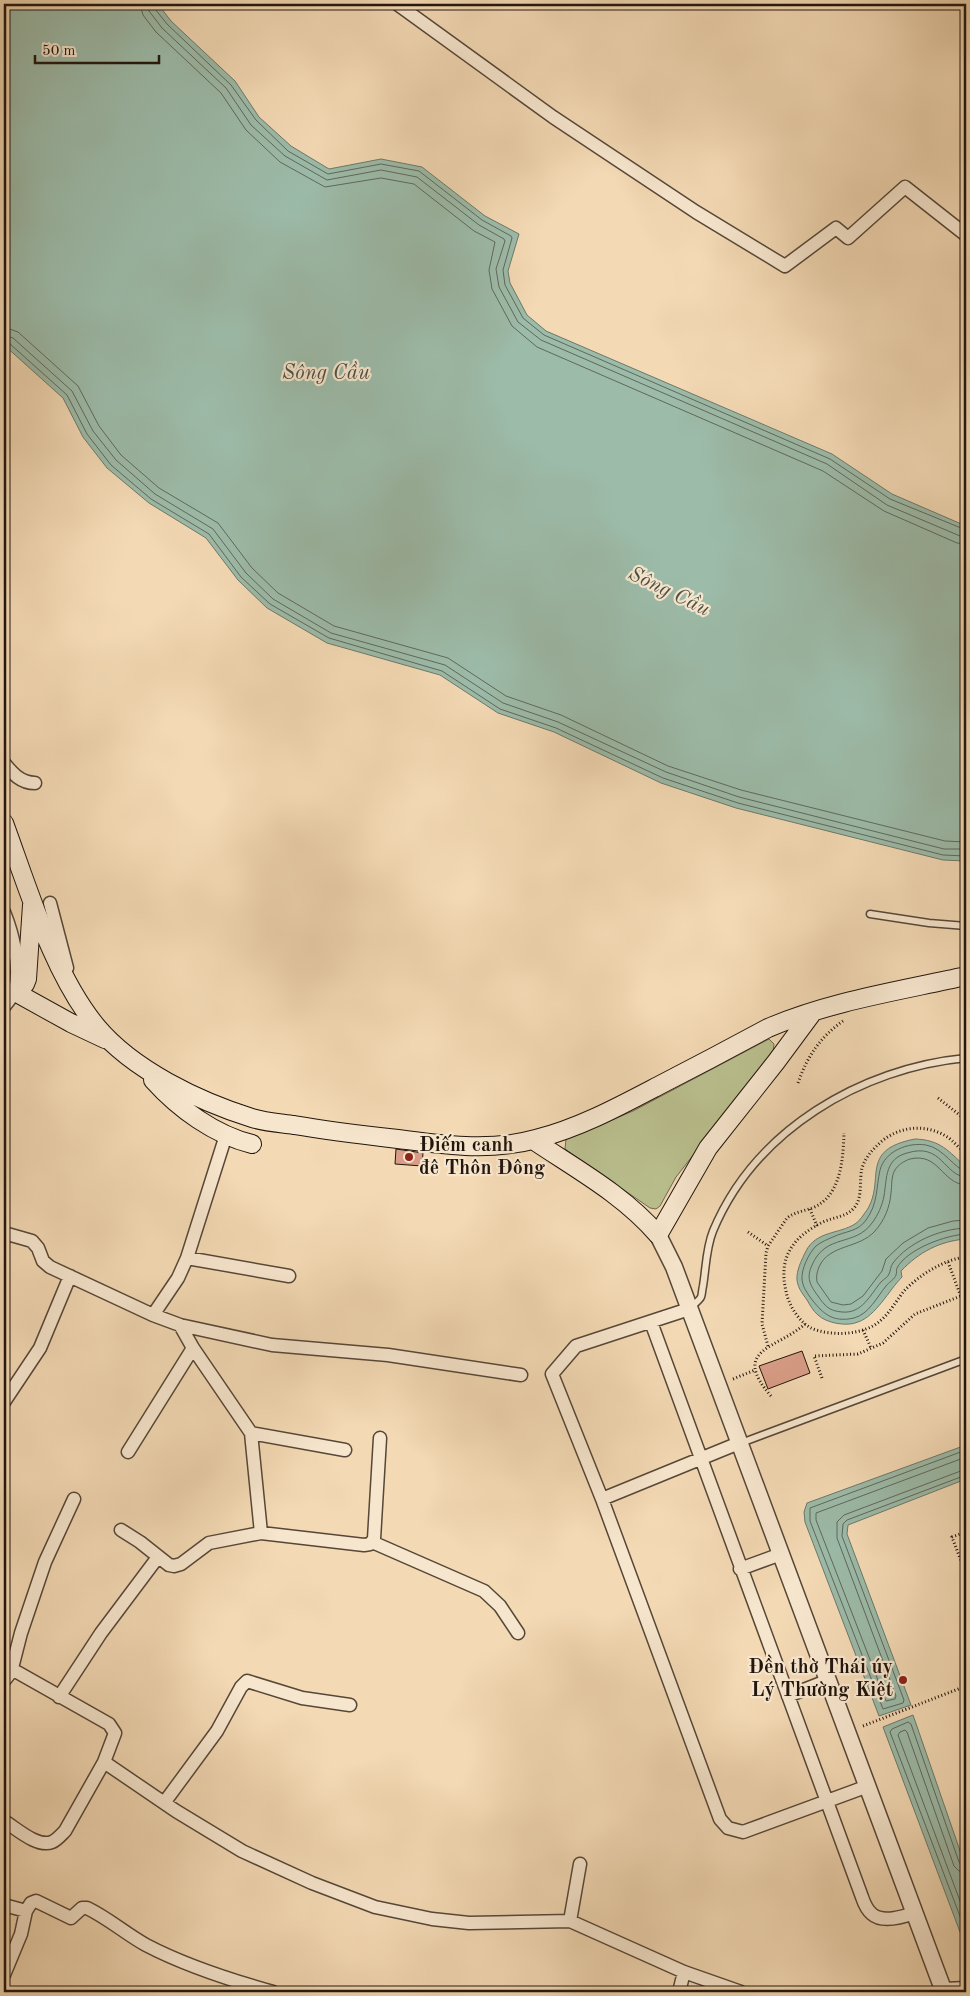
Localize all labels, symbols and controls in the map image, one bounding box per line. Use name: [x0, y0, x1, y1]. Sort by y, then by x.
scale bar: [35, 32, 159, 64]
text: 50 m: [42, 44, 76, 59]
water label: Sông Cầu: [282, 361, 370, 384]
water label: Sông Cầu: [625, 561, 714, 621]
place label: Điếm canh đê Thôn Đông: [419, 1134, 545, 1179]
marker: Điếm canh đê Thôn Đông: [403, 1151, 415, 1163]
place label: Đền thờ Thái úy Lý Thường Kiệt: [748, 1654, 893, 1701]
marker: Đền thờ Thái úy Lý Thường Kiệt: [897, 1674, 909, 1686]

